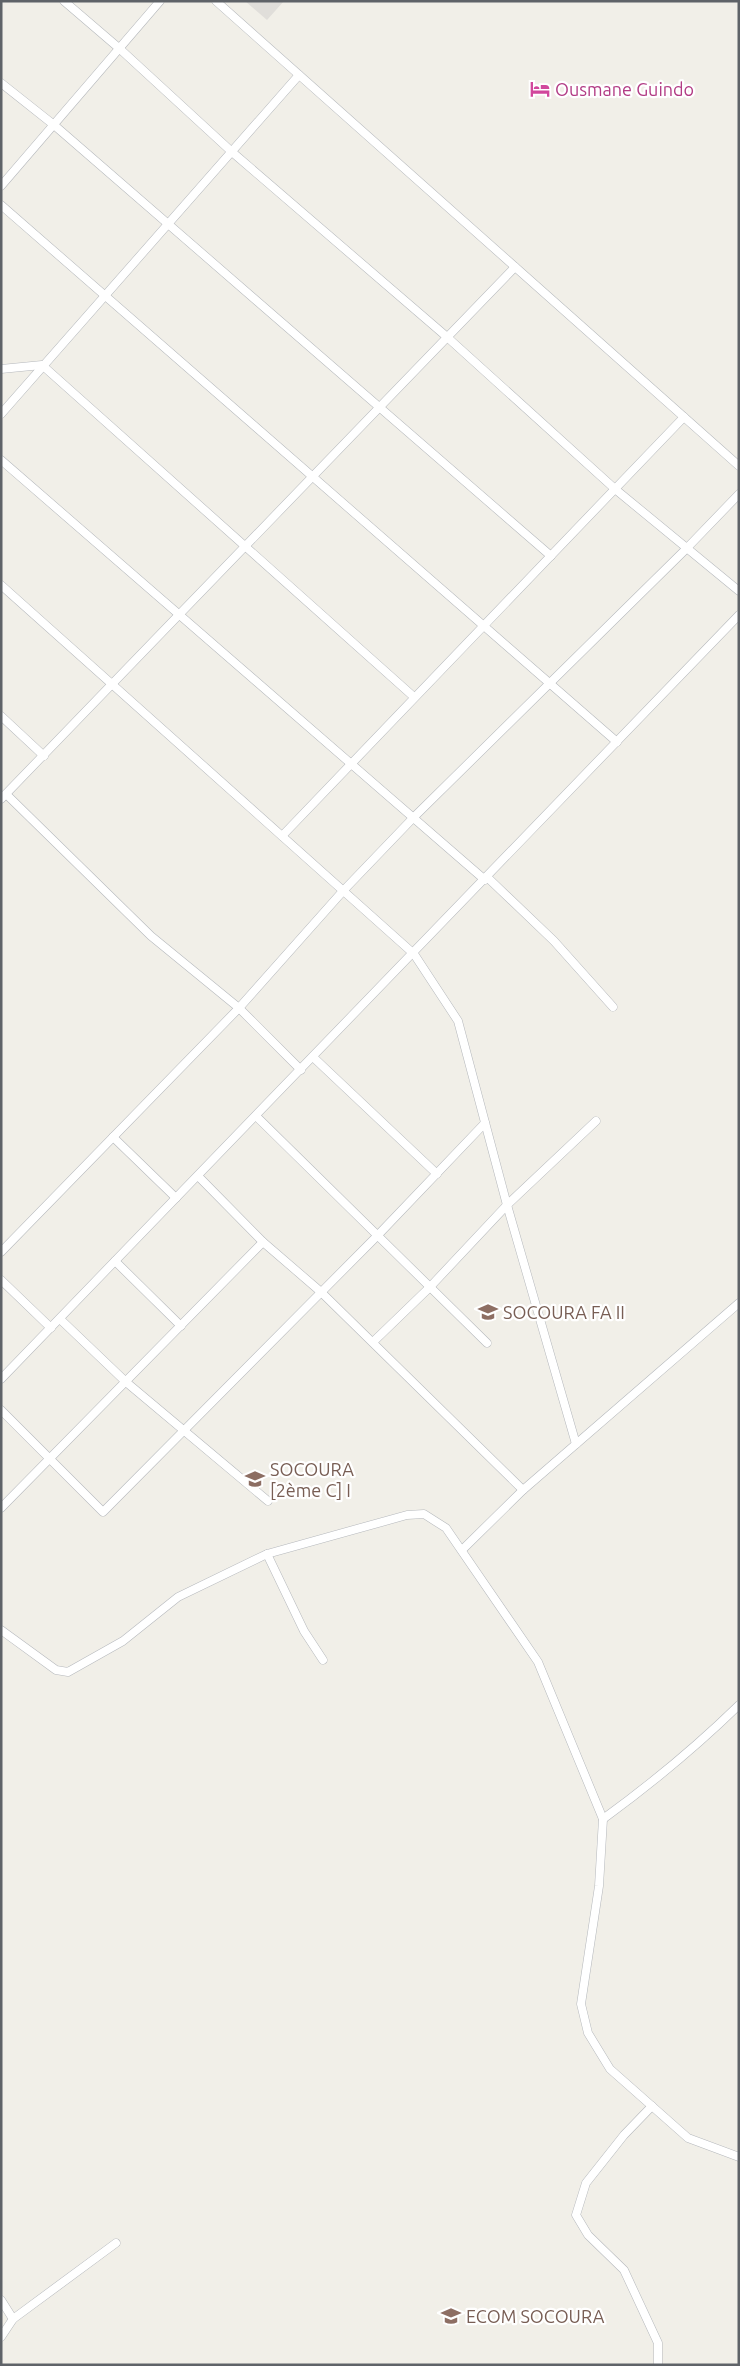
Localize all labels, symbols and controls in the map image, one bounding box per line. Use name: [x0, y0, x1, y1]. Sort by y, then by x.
hotel icon: Ousmane Guindo: [529, 78, 551, 100]
place label: Ousmane Guindo: [555, 79, 694, 99]
school or university icon: SOCOURA FA II: [477, 1301, 499, 1323]
place label: SOCOURA FA II: [503, 1302, 625, 1322]
place label: SOCOURA [2ème C] I: [270, 1459, 354, 1500]
school or university icon: SOCOURA [2ème C] I: [244, 1468, 266, 1490]
school or university icon: ECOM SOCOURA: [440, 2305, 462, 2327]
place label: ECOM SOCOURA: [466, 2306, 605, 2326]

